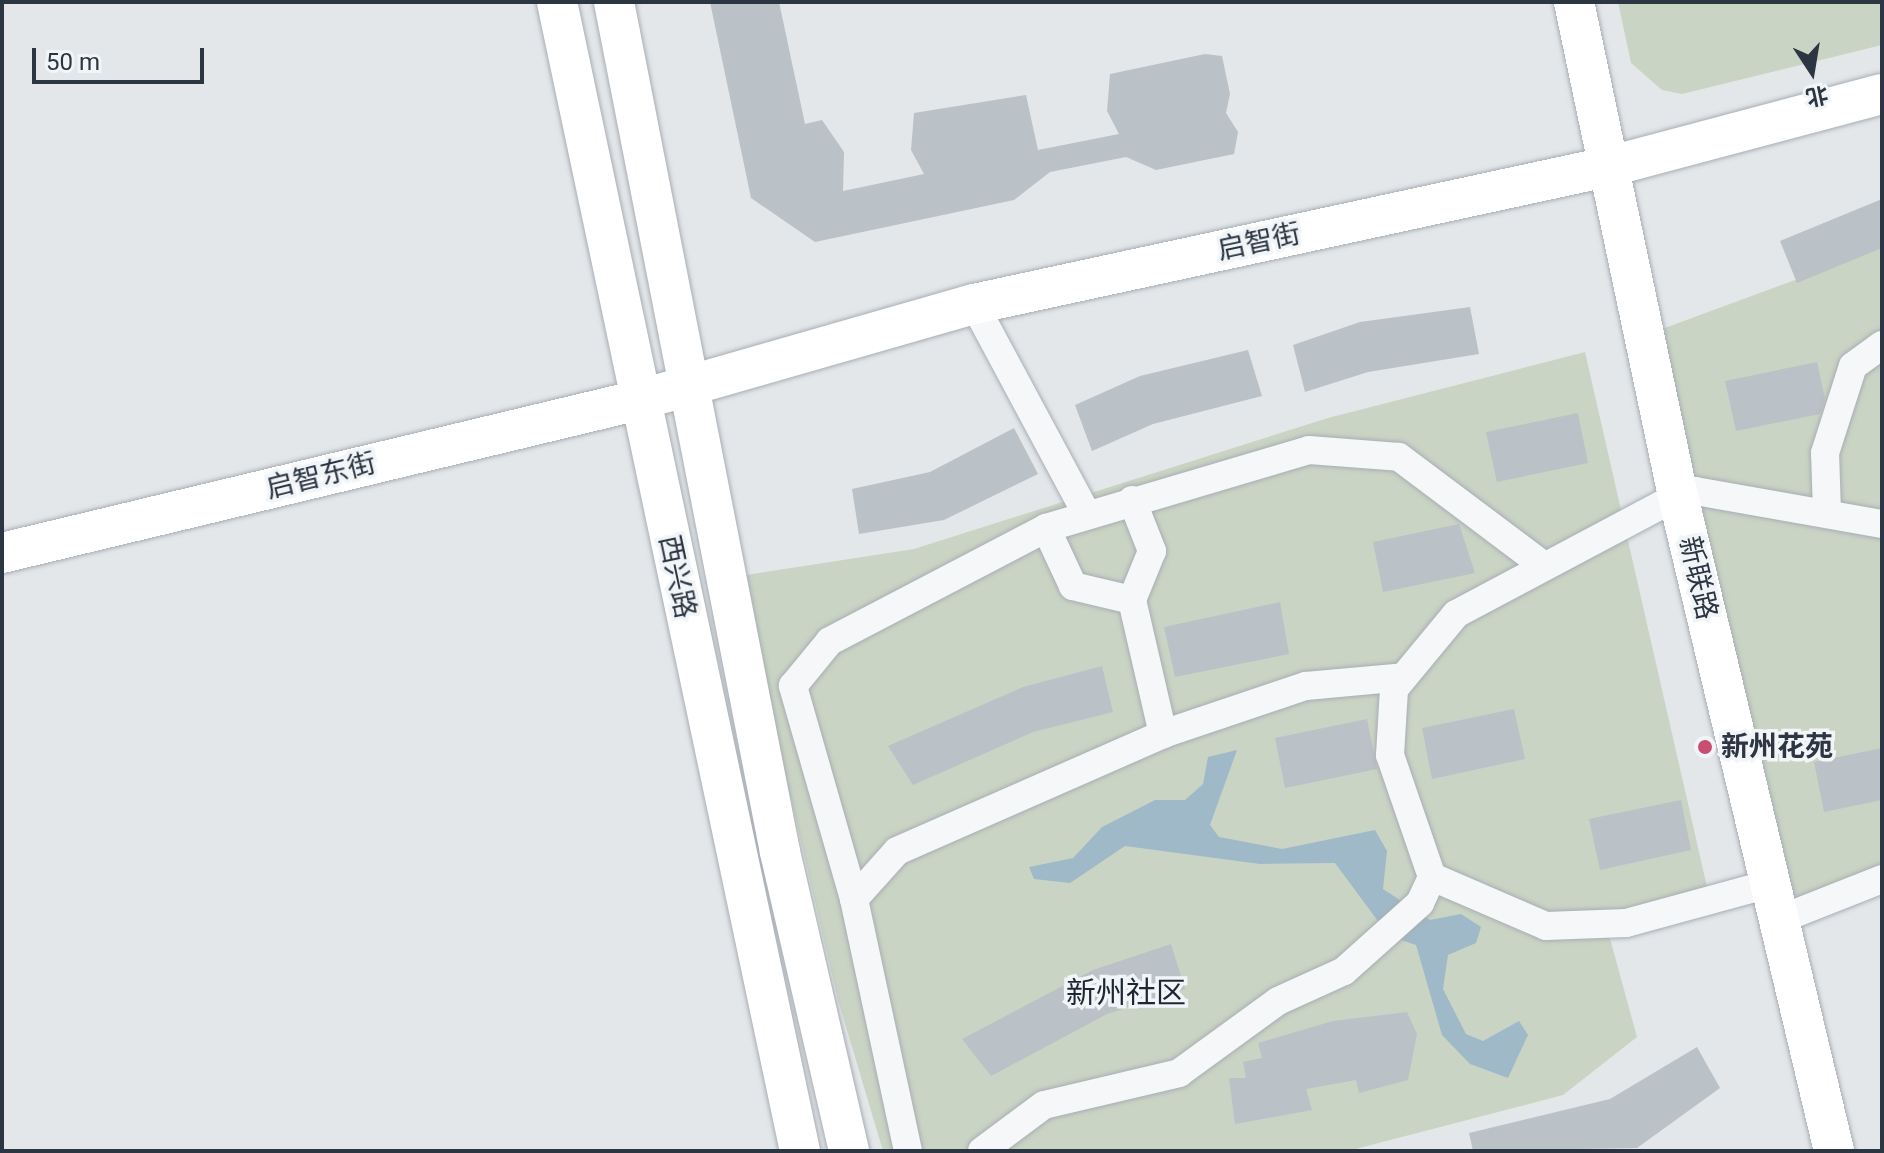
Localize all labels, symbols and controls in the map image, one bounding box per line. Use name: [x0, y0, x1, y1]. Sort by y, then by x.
scale bar: [36, 32, 208, 82]
north arrow: [1772, 32, 1852, 112]
text: 50 m: [46, 48, 100, 76]
text: 北: [1804, 81, 1830, 110]
street label: 启智街: [1214, 217, 1304, 267]
street label: 启智东街: [263, 446, 379, 506]
street label: 西兴路: [652, 532, 702, 622]
street label: 新联路: [1672, 533, 1724, 623]
place label: 新州花苑: [1721, 730, 1833, 764]
marker: 新州花苑: [1696, 738, 1714, 756]
district label: 新州社区: [1066, 975, 1186, 1011]

